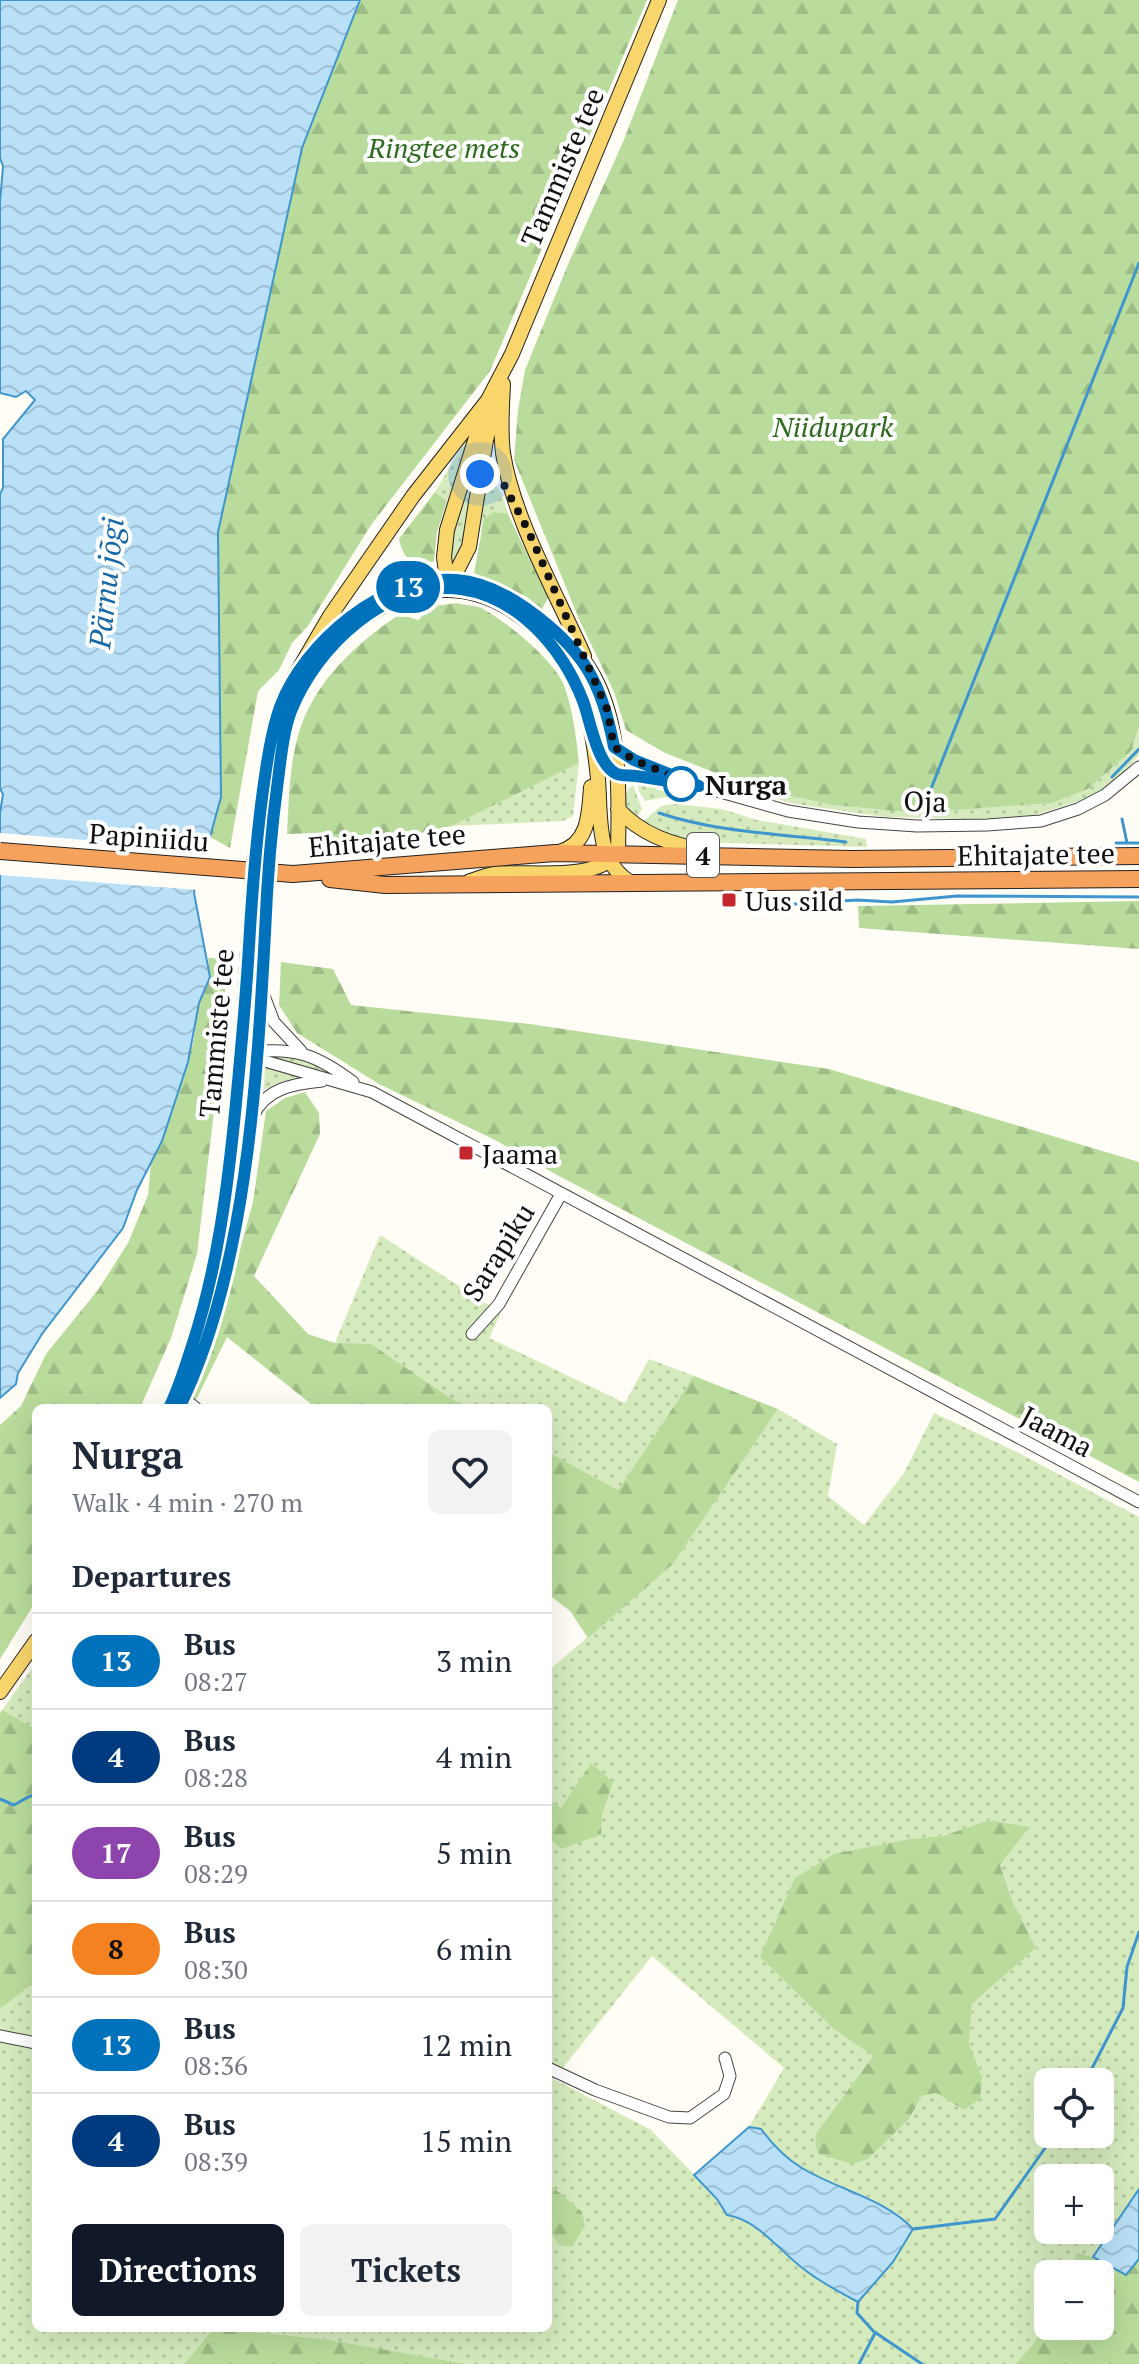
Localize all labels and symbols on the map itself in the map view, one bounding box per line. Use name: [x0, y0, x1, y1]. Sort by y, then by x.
street label: Tammiste tee: [512, 82, 612, 252]
park label: Ringtee mets: [367, 129, 520, 166]
park label: Niidupark: [772, 408, 894, 445]
your location: [460, 454, 500, 494]
water label: Pärnu jõgi: [79, 515, 133, 651]
line badge: 13: [372, 561, 444, 613]
place label: Nurga: [705, 766, 788, 803]
marker: Nurga: [664, 767, 698, 801]
street label: Oja: [903, 782, 947, 820]
street label: Papiniidu: [88, 814, 210, 860]
street label: Ehitajate tee: [307, 815, 467, 865]
road number: 4: [687, 833, 719, 877]
street label: Ehitajate tee: [957, 834, 1115, 874]
place label: Uus sild: [745, 882, 843, 919]
marker: Uus sild: [720, 891, 738, 909]
street label: Tammiste tee: [190, 947, 242, 1119]
place label: Jaama: [482, 1135, 558, 1172]
marker: Jaama: [457, 1144, 475, 1162]
street label: Sarapiku: [453, 1196, 543, 1308]
street label: Jaama: [1015, 1397, 1099, 1465]

